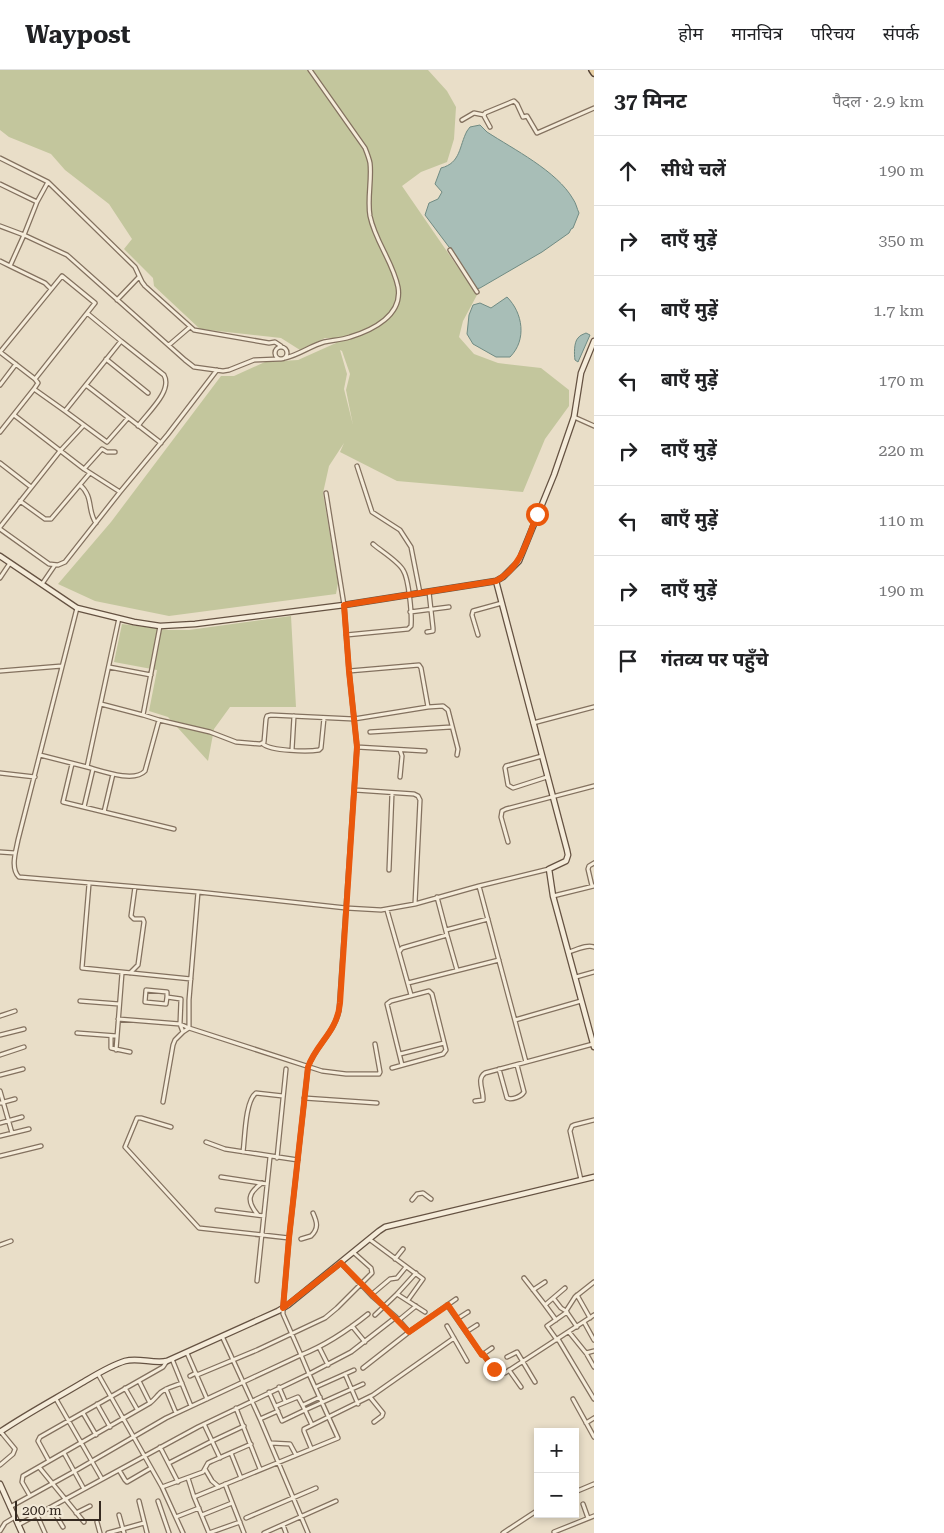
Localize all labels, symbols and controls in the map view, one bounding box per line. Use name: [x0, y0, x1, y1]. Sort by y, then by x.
text: Waypost: [25, 21, 130, 49]
text: होम: [678, 23, 703, 44]
text: मानचित्र: [731, 23, 783, 44]
text: परिचय: [811, 23, 855, 44]
text: संपर्क: [883, 23, 919, 44]
text: 37 मिनट: [614, 89, 687, 113]
text: पैदल · 2.9 km: [833, 92, 924, 111]
icon: ahead: [614, 157, 642, 185]
text: सीधे चलें: [661, 158, 726, 181]
text: 190 m: [878, 161, 924, 180]
icon: right: [614, 227, 642, 255]
text: दाएँ मुड़ें: [661, 228, 717, 251]
text: 350 m: [878, 231, 924, 250]
icon: left: [614, 297, 642, 325]
text: बाएँ मुड़ें: [661, 298, 718, 321]
text: 1.7 km: [873, 301, 924, 320]
icon: left: [614, 367, 642, 395]
text: बाएँ मुड़ें: [661, 368, 718, 391]
text: 170 m: [878, 371, 924, 390]
icon: right: [614, 437, 642, 465]
text: दाएँ मुड़ें: [661, 438, 717, 461]
text: 220 m: [878, 441, 924, 460]
route start: [526, 503, 549, 526]
icon: left: [614, 507, 642, 535]
text: बाएँ मुड़ें: [661, 508, 718, 531]
text: 110 m: [878, 511, 924, 530]
icon: right: [614, 577, 642, 605]
text: दाएँ मुड़ें: [661, 578, 717, 601]
text: 190 m: [878, 581, 924, 600]
icon: arrive: [614, 647, 642, 675]
text: गंतव्य पर पहुँचे: [661, 648, 768, 671]
route end: [483, 1358, 506, 1381]
map controls: [534, 1428, 579, 1518]
button: +: [534, 1428, 579, 1473]
button: −: [534, 1473, 579, 1518]
scale bar: [15, 1498, 101, 1521]
text: 200 m: [22, 1502, 62, 1518]

